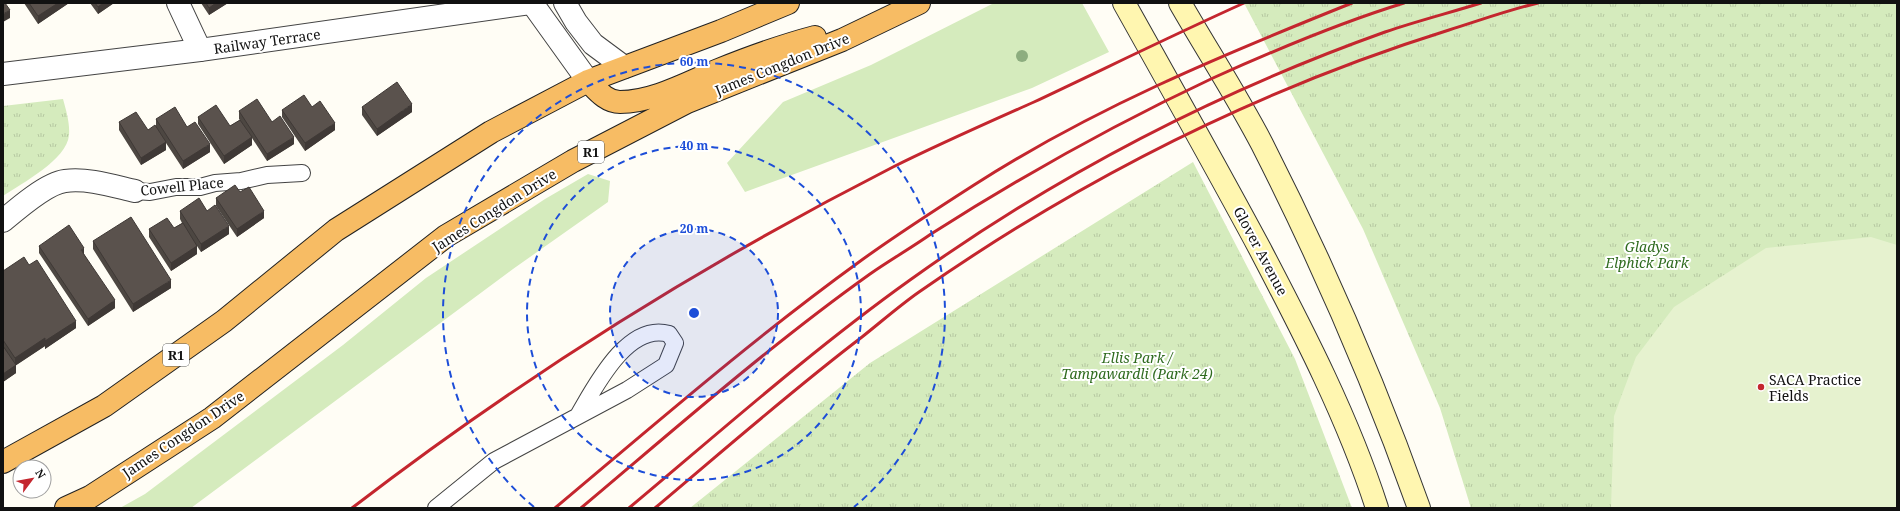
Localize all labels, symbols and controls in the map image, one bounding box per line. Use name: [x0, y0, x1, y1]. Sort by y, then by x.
street label: Railway Terrace: [212, 24, 322, 58]
street label: James Congdon Drive: [711, 28, 852, 100]
text: 60 m: [680, 53, 708, 70]
text: 40 m: [680, 137, 708, 154]
road number: R1: [578, 141, 604, 163]
street label: James Congdon Drive: [427, 164, 560, 256]
street label: Cowell Place: [139, 172, 225, 200]
street label: Glover Avenue: [1230, 203, 1292, 299]
text: 20 m: [680, 220, 708, 237]
park label: Gladys Elphick Park: [1604, 237, 1690, 272]
centre of rings: [687, 306, 701, 320]
road number: R1: [163, 344, 189, 366]
park label: Ellis Park / Tampawardli (Park 24): [1061, 348, 1213, 383]
place label: SACA Practice Fields: [1769, 370, 1861, 405]
marker: SACA Practice Fields: [1756, 382, 1766, 392]
street label: James Congdon Drive: [118, 386, 248, 482]
north arrow: [12, 459, 52, 499]
text: N: [32, 466, 50, 481]

